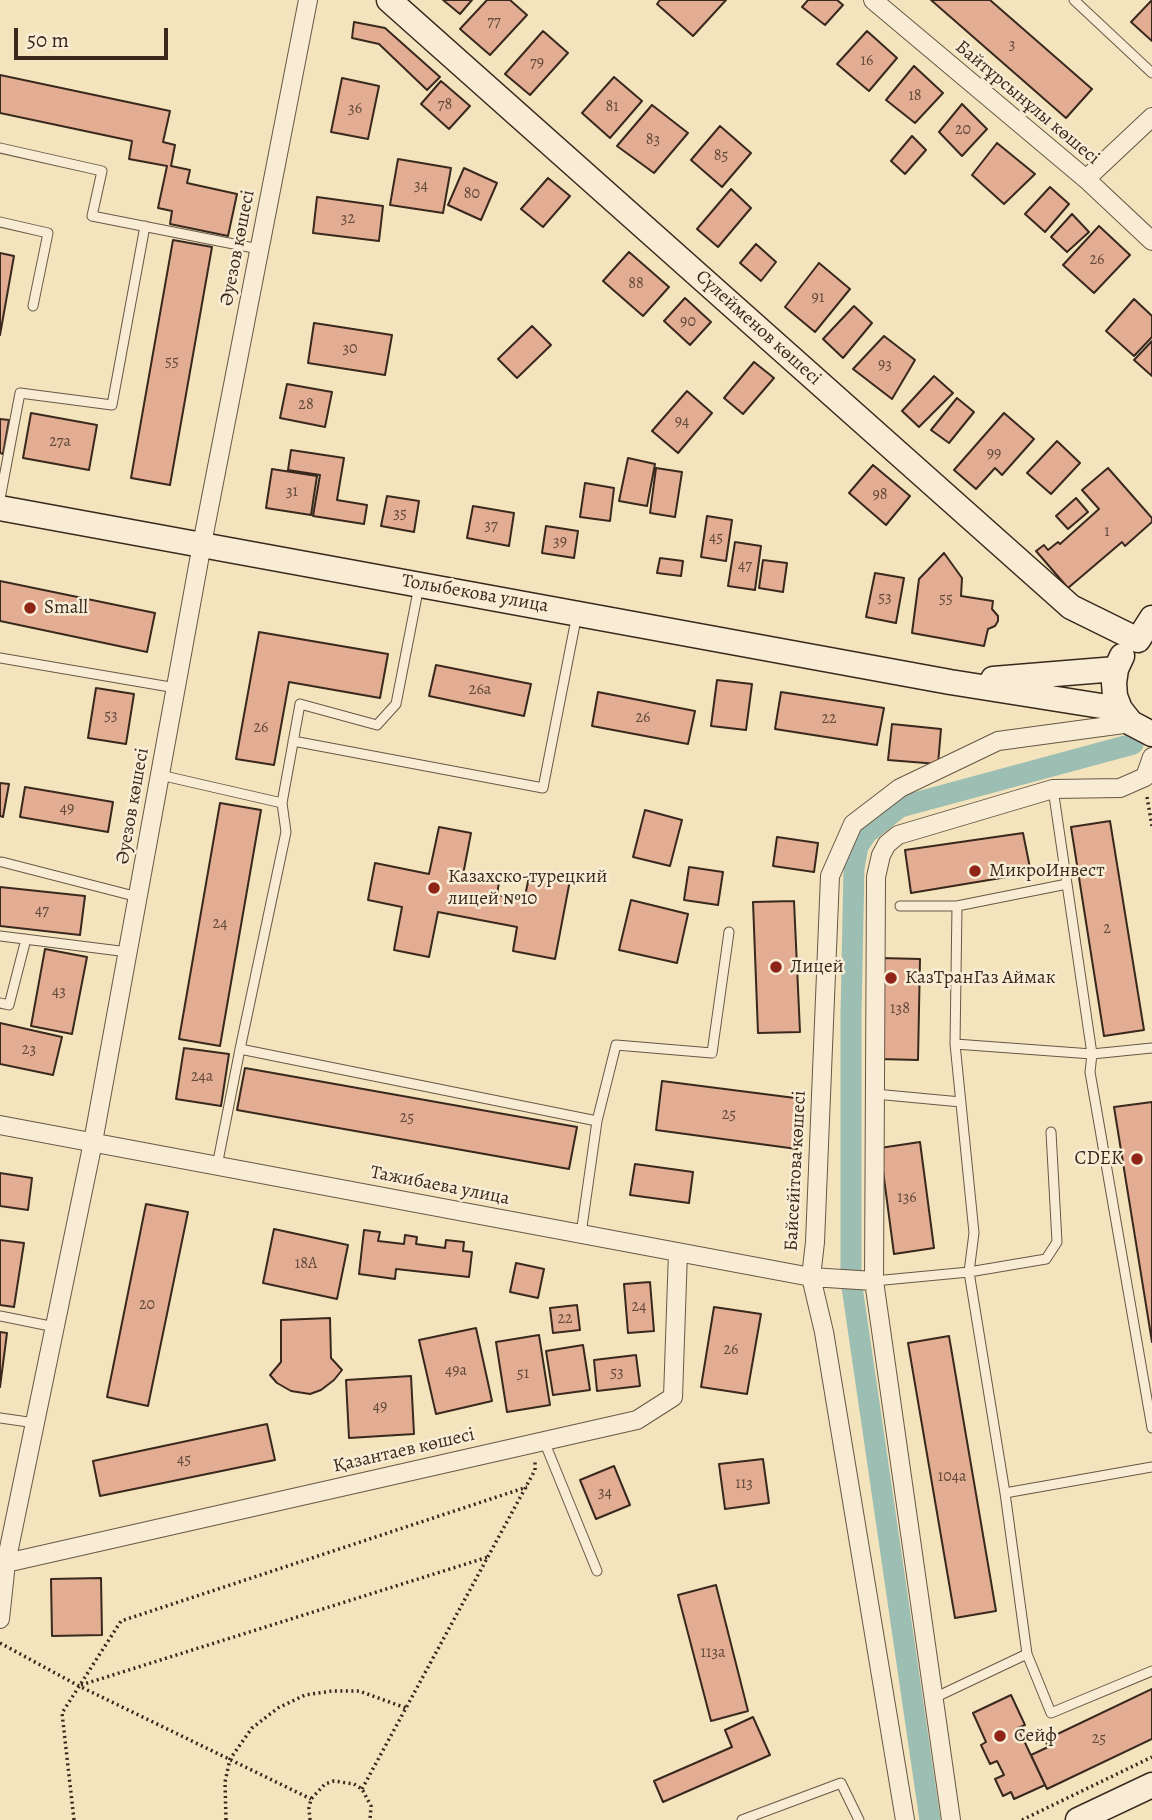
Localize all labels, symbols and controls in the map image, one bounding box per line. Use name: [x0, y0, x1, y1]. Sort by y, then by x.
house number: 77: [487, 12, 501, 32]
scale bar: [18, 14, 172, 58]
text: 50 m: [27, 26, 69, 54]
house number: 3: [1009, 35, 1015, 55]
street label: Байтұрсынұлы көшесі: [950, 36, 1104, 170]
house number: 16: [861, 51, 873, 71]
house number: 79: [530, 53, 544, 73]
house number: 18: [908, 86, 922, 106]
house number: 78: [438, 95, 452, 115]
house number: 81: [605, 97, 619, 117]
house number: 36: [348, 99, 362, 119]
house number: 20: [955, 120, 971, 140]
house number: 83: [646, 130, 660, 150]
house number: 85: [714, 146, 728, 166]
house number: 34: [414, 176, 428, 196]
house number: 80: [464, 184, 480, 204]
street label: Әуезов көшесі: [216, 188, 260, 308]
house number: 32: [341, 209, 355, 229]
house number: 26: [1090, 250, 1104, 270]
street label: Сүлейменов көшесі: [690, 266, 826, 390]
house number: 88: [628, 274, 644, 294]
house number: 91: [812, 288, 824, 308]
house number: 90: [680, 312, 696, 332]
house number: 30: [342, 339, 358, 359]
house number: 55: [165, 352, 179, 372]
house number: 93: [878, 355, 892, 375]
house number: 28: [298, 395, 314, 415]
house number: 94: [675, 412, 689, 432]
house number: 27а: [49, 432, 71, 452]
house number: 99: [987, 444, 1001, 464]
house number: 31: [286, 482, 298, 502]
house number: 98: [872, 485, 888, 505]
house number: 35: [393, 504, 407, 524]
house number: 37: [484, 516, 498, 536]
house number: 1: [1104, 522, 1110, 542]
house number: 45: [709, 528, 723, 548]
house number: 39: [553, 532, 567, 552]
house number: 47: [738, 556, 752, 576]
street label: Толыбекова улица: [400, 570, 550, 618]
house number: 53: [878, 588, 892, 608]
house number: 55: [939, 589, 953, 609]
place label: Small: [44, 597, 88, 619]
marker: Small: [22, 600, 38, 616]
house number: 26а: [469, 680, 491, 700]
house number: 53: [104, 706, 118, 726]
house number: 26: [636, 708, 650, 728]
house number: 22: [821, 709, 837, 729]
house number: 26: [254, 718, 268, 738]
street label: Әуезов көшесі: [112, 746, 154, 866]
house number: 49: [60, 799, 74, 819]
place label: МикроИнвест: [989, 860, 1105, 882]
marker: МикроИнвест: [967, 863, 983, 879]
place label: Казахско-турецкий лицей №10: [448, 866, 607, 910]
marker: Казахско-турецкий лицей №10: [426, 880, 442, 896]
house number: 47: [35, 901, 49, 921]
house number: 24: [213, 914, 227, 934]
house number: 2: [1103, 919, 1111, 939]
place label: Лицей: [790, 956, 844, 978]
marker: Лицей: [768, 959, 784, 975]
place label: КазТранГаз Аймак: [905, 967, 1056, 989]
marker: КазТранГаз Аймак: [883, 970, 899, 986]
house number: 43: [52, 982, 66, 1002]
house number: 138: [890, 999, 910, 1019]
house number: 23: [22, 1040, 36, 1060]
house number: 24а: [191, 1067, 213, 1087]
street label: Байсейітова көшесі: [780, 1090, 812, 1252]
house number: 25: [722, 1105, 736, 1125]
house number: 25: [400, 1108, 414, 1128]
place label: CDEK: [1075, 1148, 1123, 1170]
marker: CDEK: [1129, 1151, 1145, 1167]
street label: Тажибаева улица: [369, 1161, 511, 1211]
house number: 136: [897, 1188, 917, 1208]
house number: 18А: [295, 1254, 317, 1274]
house number: 20: [139, 1295, 155, 1315]
house number: 24: [632, 1297, 646, 1317]
house number: 22: [557, 1309, 573, 1329]
house number: 26: [724, 1340, 738, 1360]
house number: 49а: [445, 1361, 467, 1381]
house number: 53: [610, 1363, 624, 1383]
house number: 51: [517, 1364, 529, 1384]
house number: 49: [373, 1397, 387, 1417]
street label: Қазантаев көшесі: [331, 1424, 477, 1478]
house number: 45: [177, 1450, 191, 1470]
house number: 104а: [938, 1467, 966, 1487]
house number: 113: [735, 1474, 753, 1494]
house number: 34: [598, 1483, 612, 1503]
house number: 113а: [701, 1643, 725, 1663]
place label: Сейф: [1014, 1725, 1057, 1747]
marker: Сейф: [992, 1728, 1008, 1744]
house number: 25: [1092, 1729, 1106, 1749]

